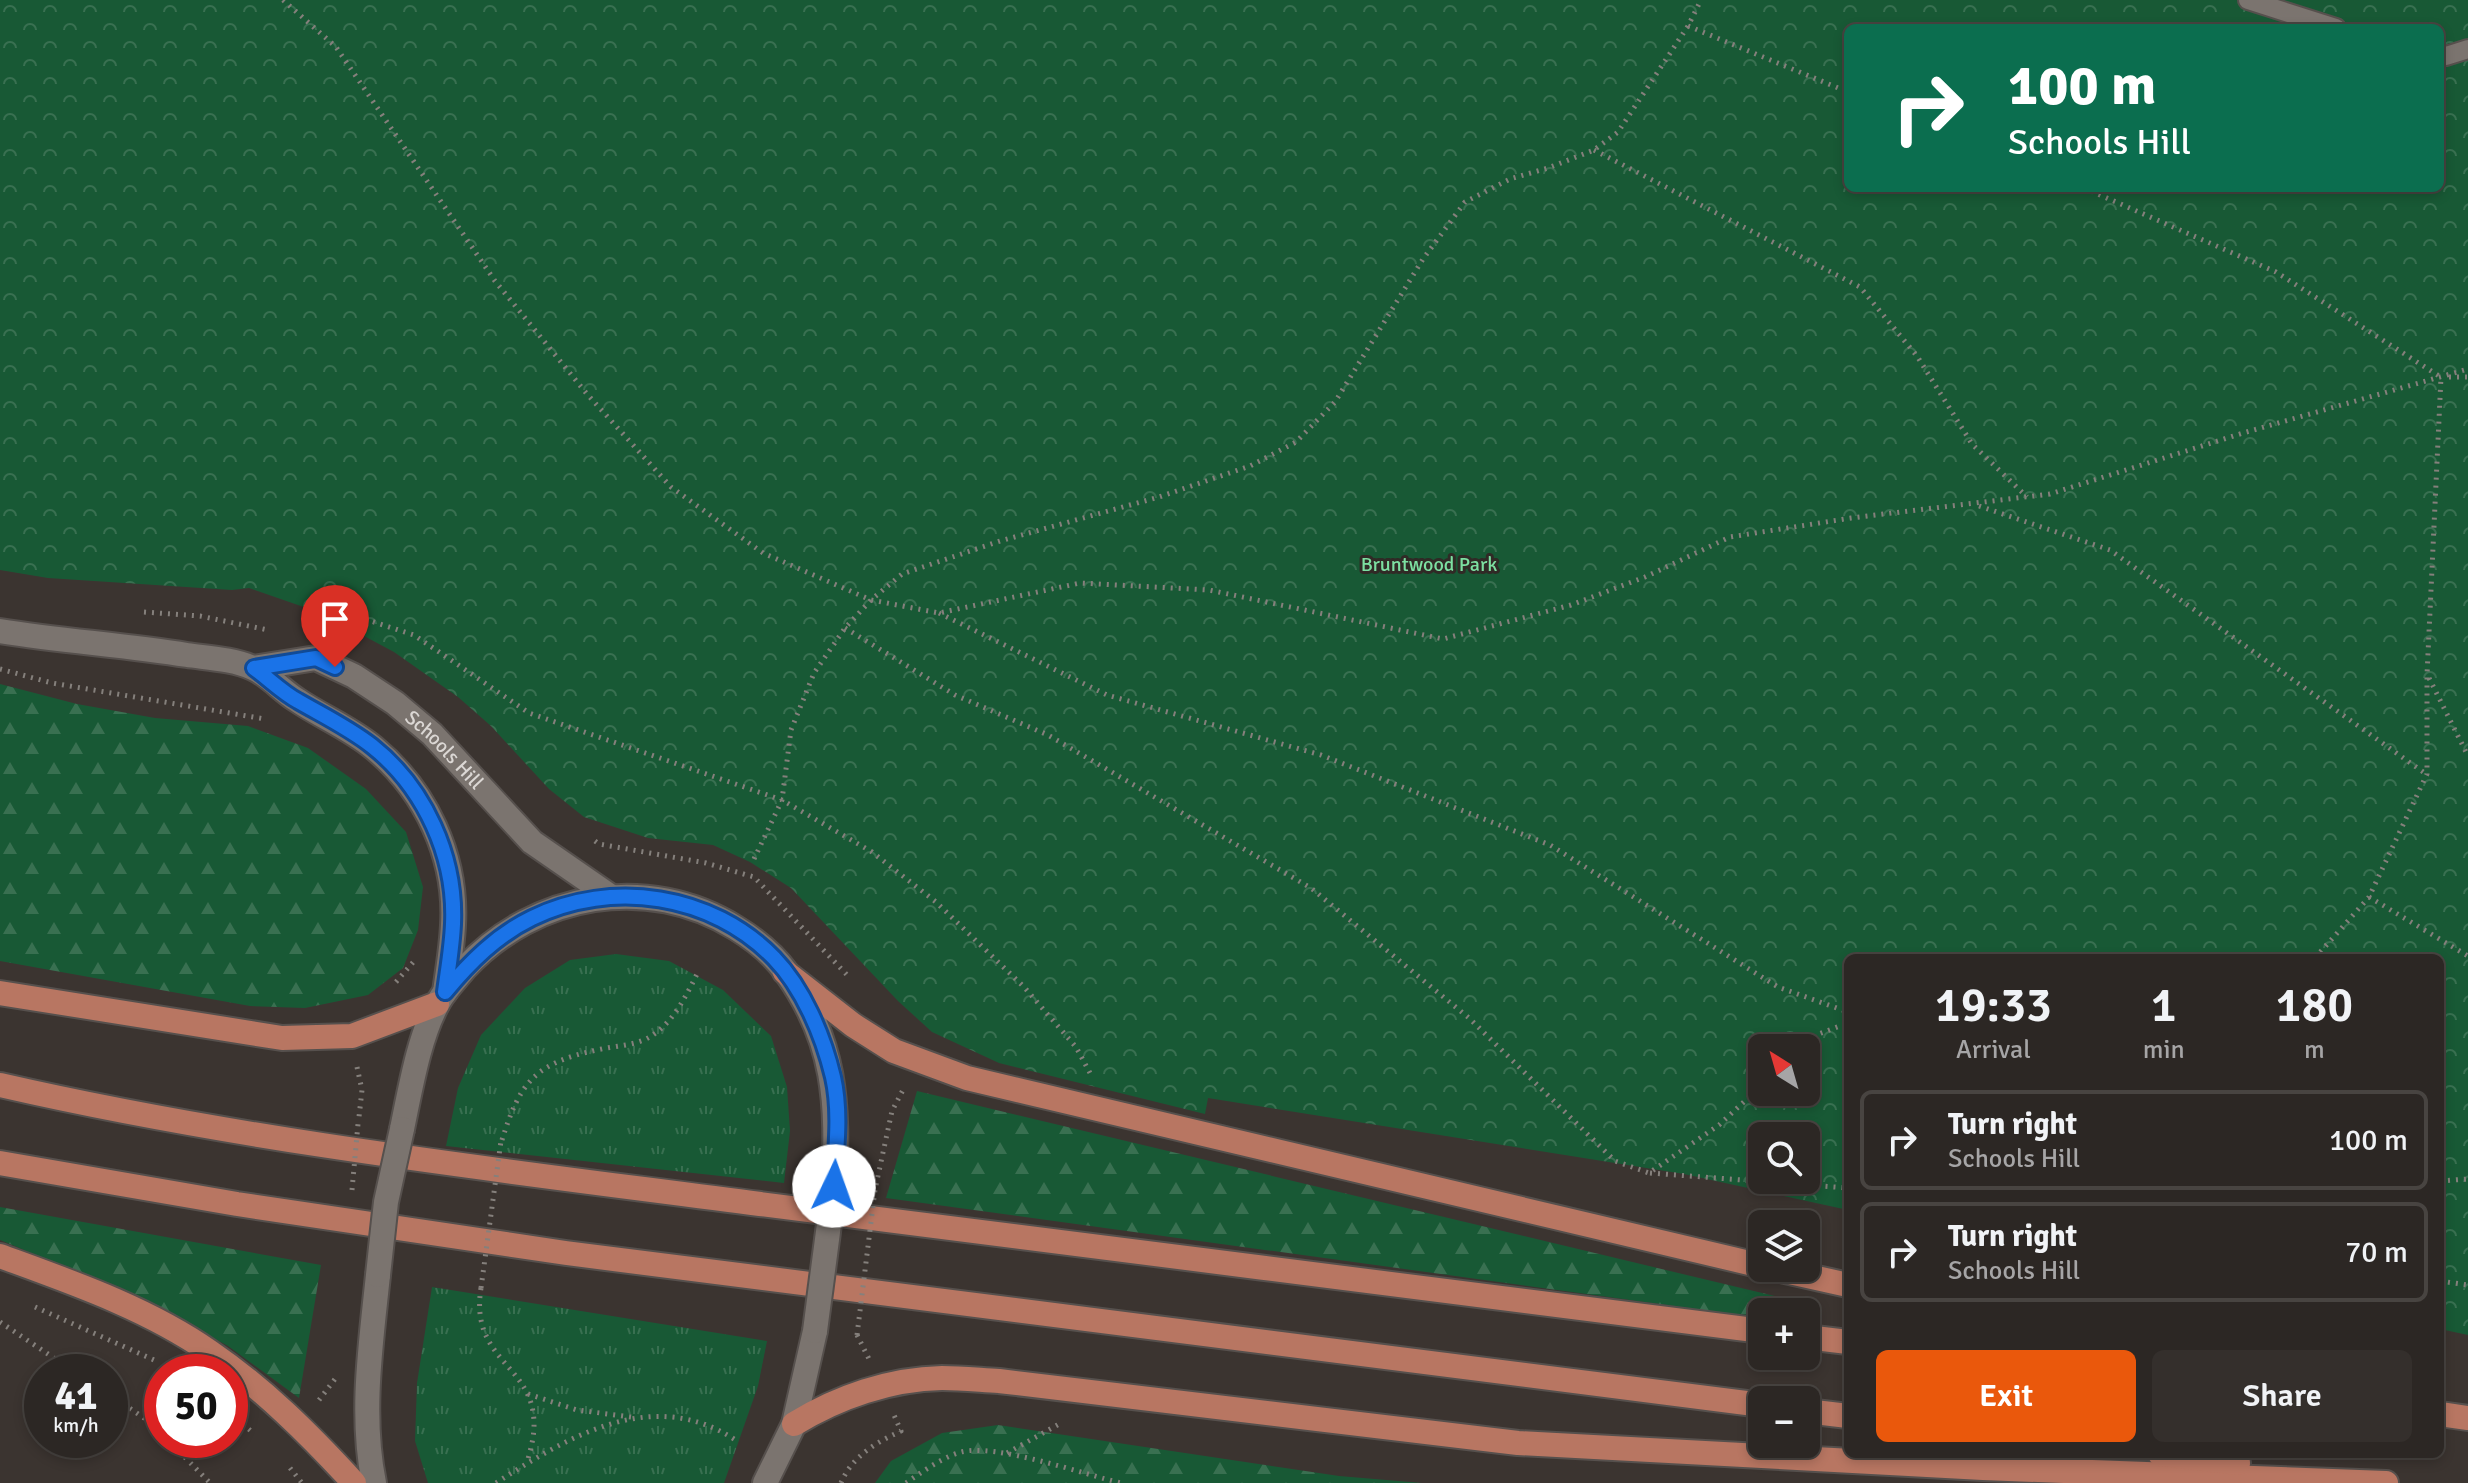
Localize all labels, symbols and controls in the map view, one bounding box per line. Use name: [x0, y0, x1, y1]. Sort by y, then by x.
text: 100 m: [2008, 51, 2156, 120]
icon: right: [1876, 56, 1980, 160]
text: Schools Hill: [2008, 120, 2191, 165]
park label: Bruntwood Park: [1361, 552, 1497, 577]
pin: [301, 585, 369, 667]
icon: arrive: [313, 597, 357, 641]
street label: Schools Hill: [400, 705, 489, 795]
text: 19:33: [1935, 976, 2052, 1035]
text: 1: [2151, 976, 2177, 1035]
text: 180: [2275, 976, 2353, 1035]
north arrow: [1748, 1034, 1820, 1106]
map controls: [1748, 1034, 1820, 1458]
text: Arrival: [1956, 1034, 2031, 1066]
text: min: [2143, 1034, 2185, 1066]
text: m: [2304, 1034, 2325, 1066]
text: Turn right: [1948, 1106, 2077, 1143]
icon: right: [1880, 1118, 1924, 1162]
button: search: [1748, 1122, 1820, 1194]
text: 100 m: [2329, 1122, 2408, 1159]
text: Schools Hill: [1948, 1143, 2080, 1175]
position arrow: [792, 1144, 876, 1228]
button: layers: [1748, 1210, 1820, 1282]
text: Turn right: [1948, 1218, 2077, 1255]
icon: right: [1880, 1230, 1924, 1274]
text: 70 m: [2345, 1234, 2408, 1271]
text: Schools Hill: [1948, 1255, 2080, 1287]
button: +: [1748, 1298, 1820, 1370]
button: Exit: [1876, 1350, 2136, 1442]
button: Share: [2152, 1350, 2412, 1442]
speed limit sign: 50: [144, 1354, 248, 1458]
text: 41: [54, 1371, 98, 1421]
button: −: [1748, 1386, 1820, 1458]
text: km/h: [53, 1413, 99, 1438]

